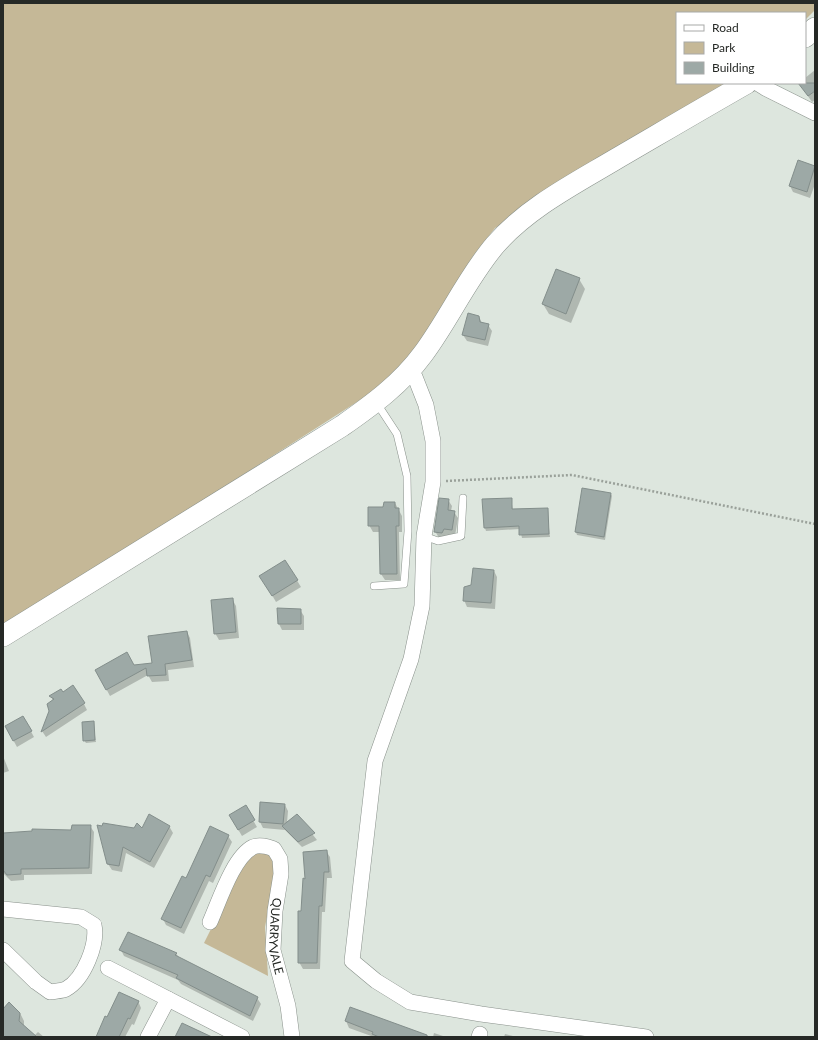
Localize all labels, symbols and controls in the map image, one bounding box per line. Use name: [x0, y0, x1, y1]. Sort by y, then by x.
legend: [676, 12, 806, 84]
text: Road: [712, 20, 739, 35]
text: Park: [712, 40, 736, 55]
text: Building: [712, 60, 755, 75]
street label: QUARRYVALE: [265, 897, 287, 976]

